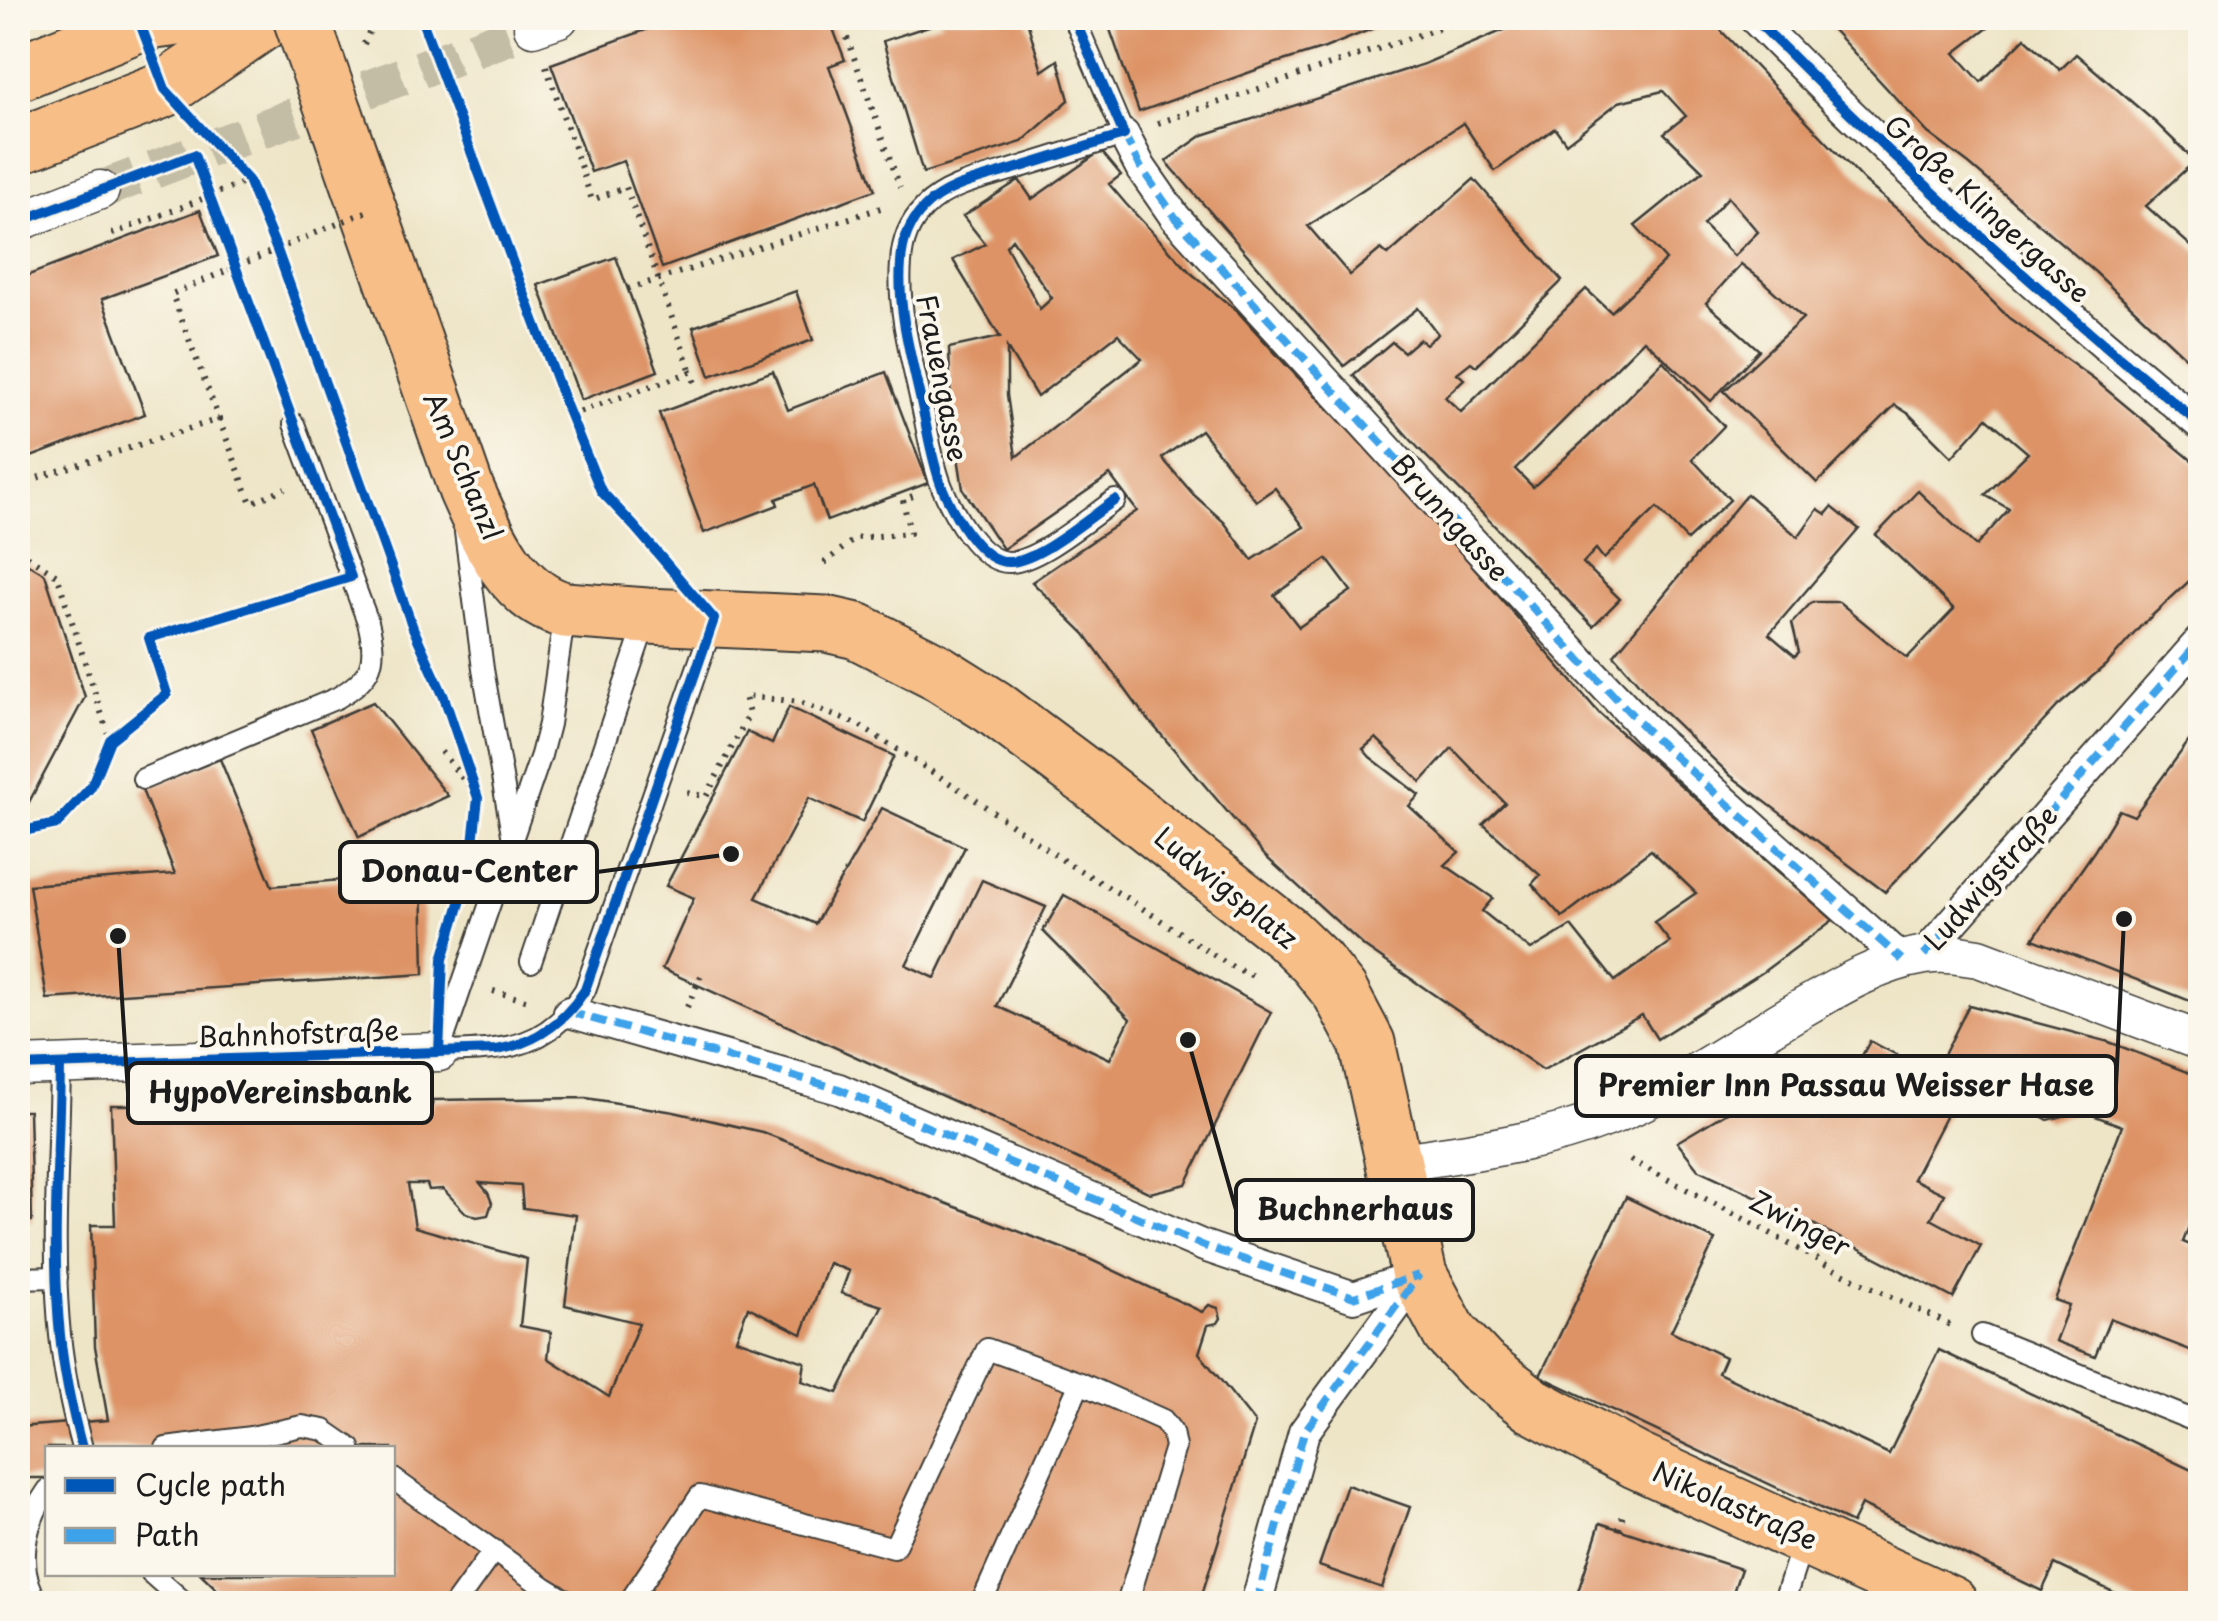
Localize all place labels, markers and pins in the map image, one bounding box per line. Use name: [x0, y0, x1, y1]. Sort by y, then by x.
callout: Donau-Center: [340, 842, 597, 902]
callout: Premier Inn Passau Weisser Hase: [1576, 1056, 2116, 1116]
callout: HypoVereinsbank: [128, 1063, 432, 1123]
callout: Buchnerhaus: [1236, 1180, 1473, 1240]

